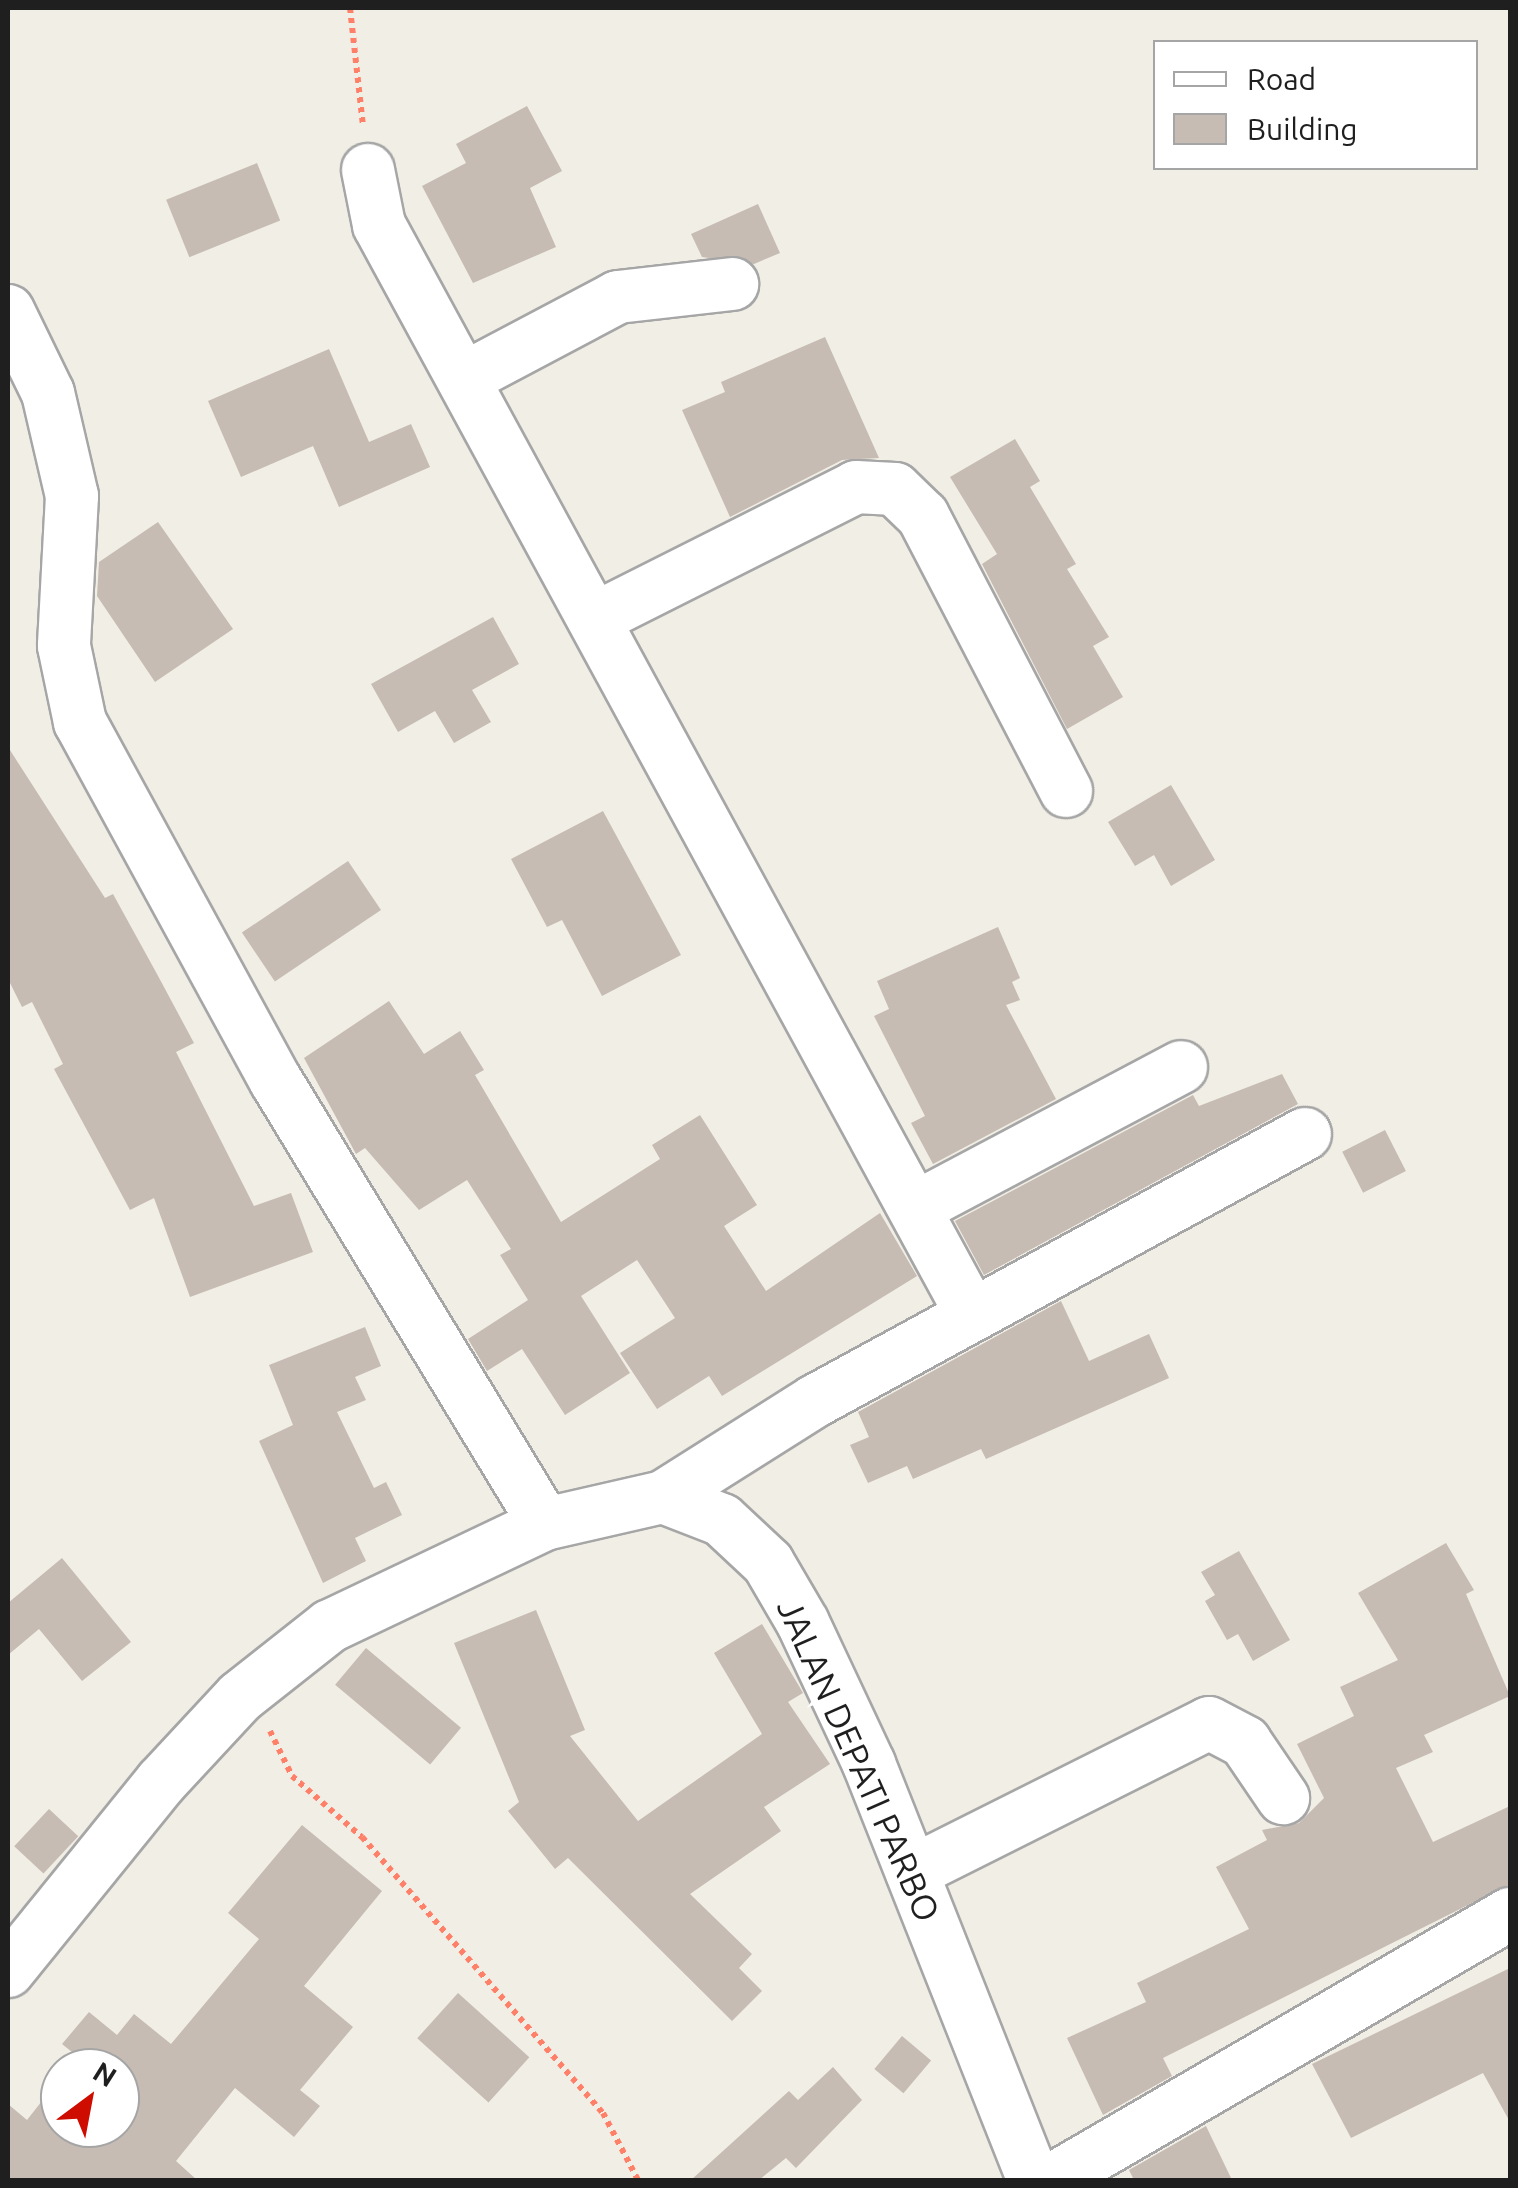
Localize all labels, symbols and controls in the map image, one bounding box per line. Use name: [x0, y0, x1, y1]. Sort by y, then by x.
legend: [1153, 40, 1478, 170]
text: Road: [1247, 62, 1316, 96]
text: Building: [1247, 112, 1358, 146]
street label: JALAN DEPATI PARBO: [769, 1592, 949, 1928]
north arrow: [40, 2048, 140, 2148]
text: N: [88, 2055, 122, 2093]

